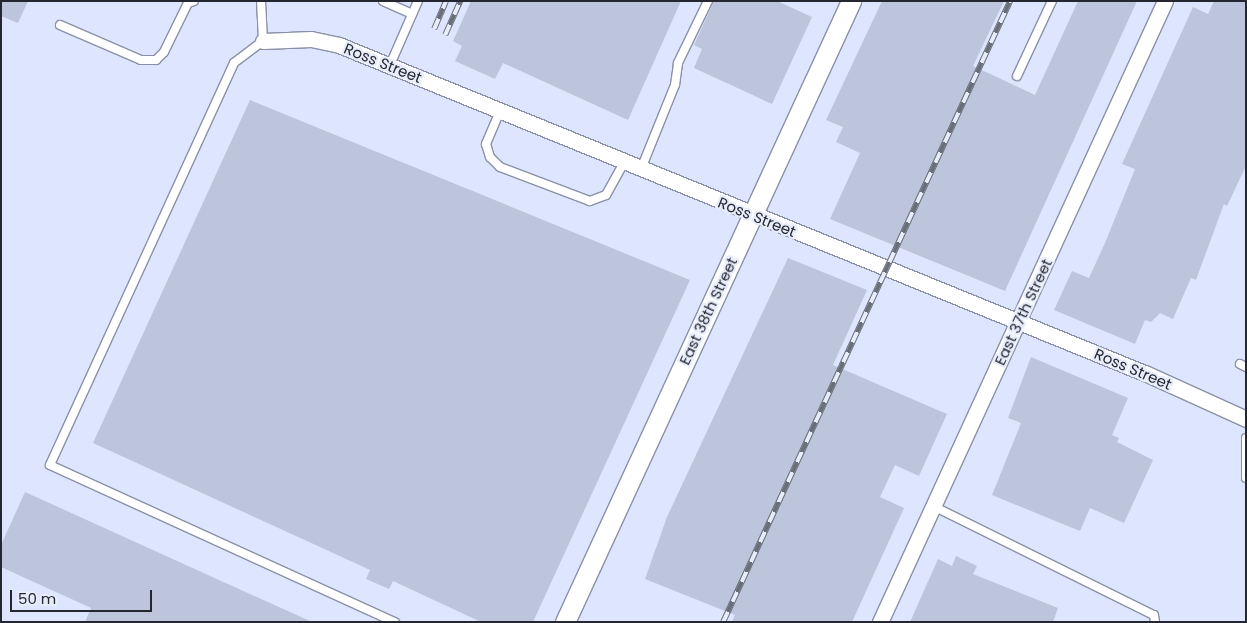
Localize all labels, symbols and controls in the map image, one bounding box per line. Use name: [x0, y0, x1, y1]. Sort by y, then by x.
street label: Ross Street: [341, 39, 425, 87]
street label: Ross Street: [715, 193, 799, 241]
street label: East 38th Street: [675, 254, 741, 368]
street label: East 37th Street: [991, 256, 1055, 368]
street label: Ross Street: [1092, 345, 1174, 393]
scale bar: [12, 580, 155, 612]
text: 50 m: [18, 588, 56, 609]

